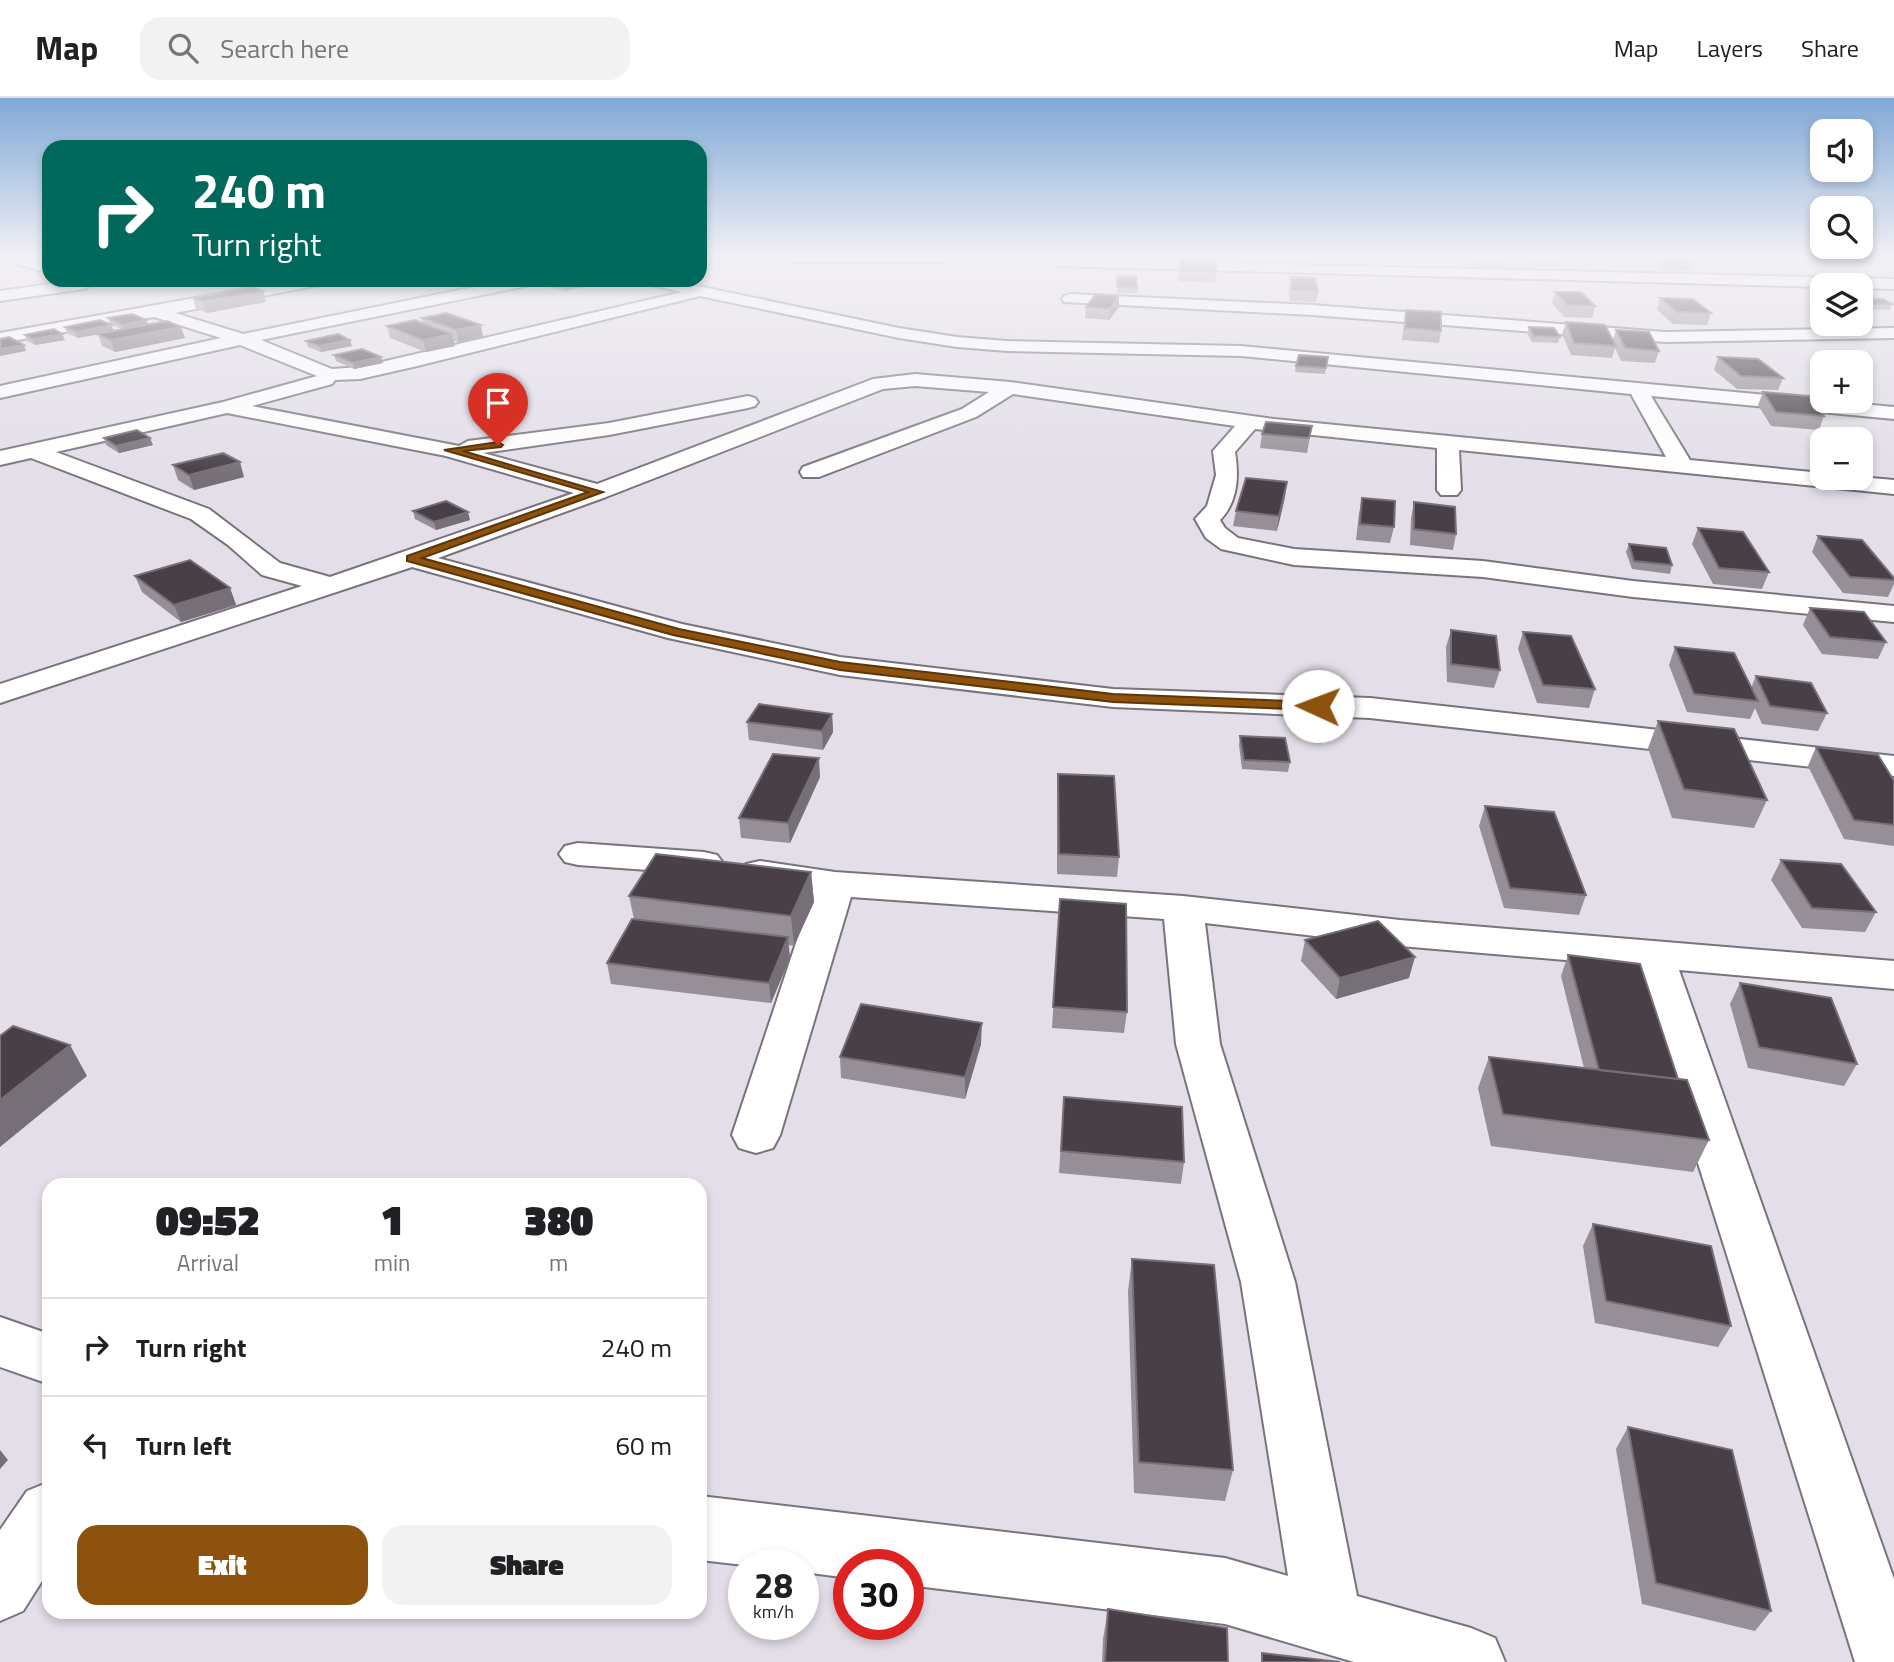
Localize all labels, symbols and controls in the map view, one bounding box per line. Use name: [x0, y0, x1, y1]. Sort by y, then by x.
search box: [140, 17, 630, 80]
text: Map: [35, 23, 98, 73]
icon: search: [164, 29, 202, 67]
text: Search here: [220, 29, 349, 68]
text: Map: [1614, 30, 1659, 66]
text: Layers: [1697, 30, 1763, 66]
text: Share: [1801, 30, 1859, 66]
map controls: [1810, 119, 1873, 490]
button: sound: [1810, 119, 1873, 182]
text: 240 m: [192, 152, 326, 227]
icon: right: [77, 168, 168, 259]
button: search: [1810, 196, 1873, 259]
text: Turn right: [192, 220, 321, 268]
button: layers: [1810, 273, 1873, 336]
button: +: [1810, 350, 1873, 413]
pin: [468, 373, 528, 445]
icon: arrive: [479, 384, 517, 422]
button: −: [1810, 427, 1873, 490]
position arrow: [1281, 669, 1355, 743]
text: 09:52: [156, 1187, 260, 1251]
text: 1: [381, 1187, 404, 1251]
text: 380: [524, 1187, 593, 1251]
text: Arrival: [177, 1245, 239, 1280]
text: min: [374, 1245, 410, 1280]
text: m: [549, 1245, 568, 1280]
icon: right: [77, 1328, 115, 1366]
text: Turn right: [136, 1328, 247, 1367]
text: 240 m: [601, 1328, 672, 1367]
icon: left: [77, 1426, 115, 1464]
text: Turn left: [136, 1426, 231, 1465]
text: 60 m: [615, 1426, 672, 1465]
button: Exit: [77, 1525, 368, 1605]
button: Share: [382, 1525, 672, 1605]
speed limit sign: 30: [833, 1549, 924, 1640]
text: 28: [754, 1558, 793, 1612]
text: km/h: [753, 1598, 794, 1625]

